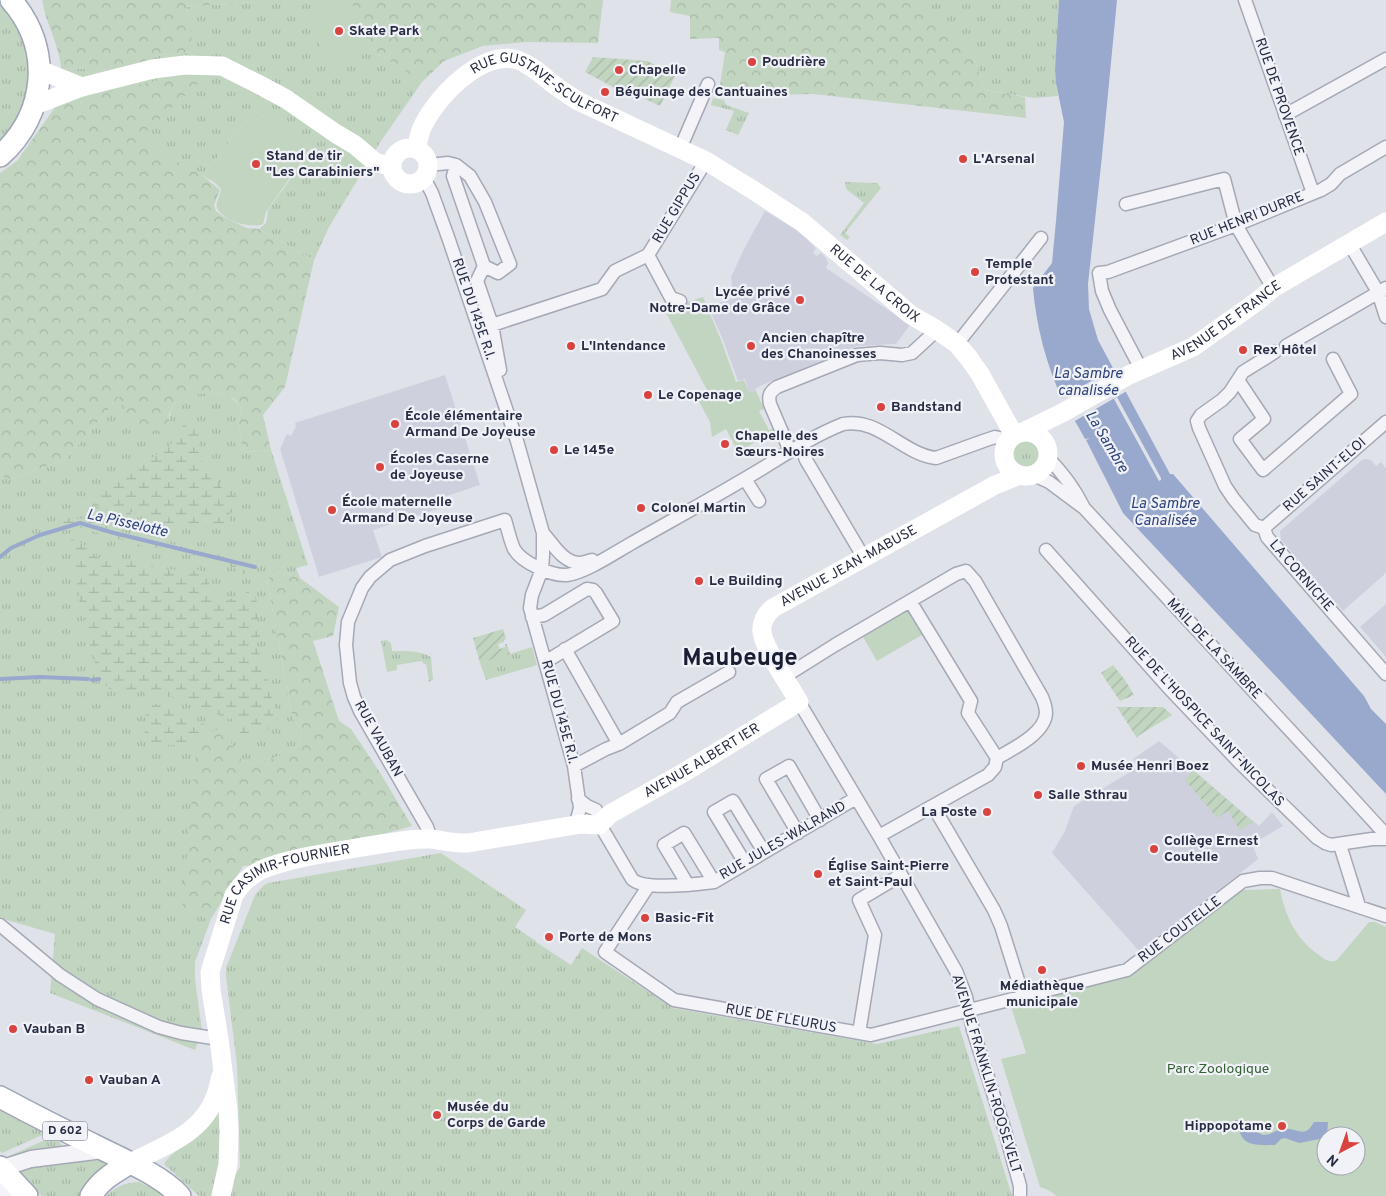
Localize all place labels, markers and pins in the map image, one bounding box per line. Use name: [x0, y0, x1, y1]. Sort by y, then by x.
place label: Skate Park: [349, 23, 420, 40]
marker: Skate Park: [333, 25, 345, 37]
place label: Poudrière: [762, 54, 826, 71]
marker: Poudrière: [746, 56, 758, 68]
place label: Chapelle: [629, 62, 686, 79]
marker: Chapelle: [613, 64, 625, 76]
place label: Béguinage des Cantuaines: [615, 84, 788, 101]
marker: Béguinage des Cantuaines: [599, 86, 611, 98]
place label: Stand de tir "Les Carabiniers": [266, 148, 379, 181]
place label: L'Arsenal: [973, 151, 1035, 168]
marker: L'Arsenal: [957, 153, 969, 165]
marker: Stand de tir "Les Carabiniers": [250, 158, 262, 170]
place label: Temple Protestant: [985, 256, 1054, 289]
marker: Temple Protestant: [969, 266, 981, 278]
place label: Lycée privé Notre-Dame de Grâce: [649, 284, 790, 317]
marker: Lycée privé Notre-Dame de Grâce: [794, 294, 806, 306]
place label: Ancien chapître des Chanoinesses: [761, 330, 877, 363]
place label: L'Intendance: [581, 338, 666, 355]
marker: L'Intendance: [565, 340, 577, 352]
marker: Ancien chapître des Chanoinesses: [745, 340, 757, 352]
place label: Rex Hôtel: [1253, 342, 1317, 359]
marker: Rex Hôtel: [1237, 344, 1249, 356]
place label: Le Copenage: [658, 387, 742, 404]
marker: Le Copenage: [642, 389, 654, 401]
place label: Bandstand: [891, 399, 962, 416]
marker: Bandstand: [875, 401, 887, 413]
place label: École élémentaire Armand De Joyeuse: [405, 407, 536, 441]
marker: École élémentaire Armand De Joyeuse: [389, 418, 401, 430]
place label: Chapelle des Sœurs-Noires: [735, 428, 825, 461]
marker: Chapelle des Sœurs-Noires: [719, 438, 731, 450]
place label: Le 145e: [564, 442, 614, 459]
marker: Le 145e: [548, 444, 560, 456]
place label: Écoles Caserne de Joyeuse: [390, 450, 489, 484]
marker: Écoles Caserne de Joyeuse: [374, 461, 386, 473]
place label: École maternelle Armand De Joyeuse: [342, 493, 473, 527]
place label: Colonel Martin: [651, 500, 746, 517]
marker: Colonel Martin: [635, 502, 647, 514]
marker: École maternelle Armand De Joyeuse: [326, 504, 338, 516]
place label: Le Building: [709, 573, 783, 590]
marker: Le Building: [693, 575, 705, 587]
place label: Musée Henri Boez: [1091, 758, 1209, 775]
marker: Musée Henri Boez: [1075, 760, 1087, 772]
place label: Salle Sthrau: [1048, 787, 1128, 804]
marker: Salle Sthrau: [1032, 789, 1044, 801]
place label: La Poste: [921, 804, 977, 821]
marker: La Poste: [981, 806, 993, 818]
place label: Collège Ernest Coutelle: [1164, 833, 1259, 866]
marker: Collège Ernest Coutelle: [1148, 843, 1160, 855]
place label: Église Saint-Pierre et Saint-Paul: [828, 857, 949, 891]
marker: Église Saint-Pierre et Saint-Paul: [812, 868, 824, 880]
place label: Basic-Fit: [655, 910, 714, 927]
marker: Basic-Fit: [639, 912, 651, 924]
place label: Porte de Mons: [559, 929, 652, 946]
marker: Porte de Mons: [543, 931, 555, 943]
marker: Médiathèque municipale: [1036, 964, 1048, 976]
place label: Médiathèque municipale: [1000, 978, 1084, 1011]
place label: Vauban B: [23, 1021, 85, 1038]
marker: Vauban B: [7, 1023, 19, 1035]
place label: Vauban A: [99, 1072, 161, 1089]
marker: Vauban A: [83, 1074, 95, 1086]
place label: Musée du Corps de Garde: [447, 1099, 546, 1132]
marker: Musée du Corps de Garde: [431, 1109, 443, 1121]
place label: Hippopotame: [1185, 1118, 1272, 1135]
marker: Hippopotame: [1276, 1120, 1288, 1132]

